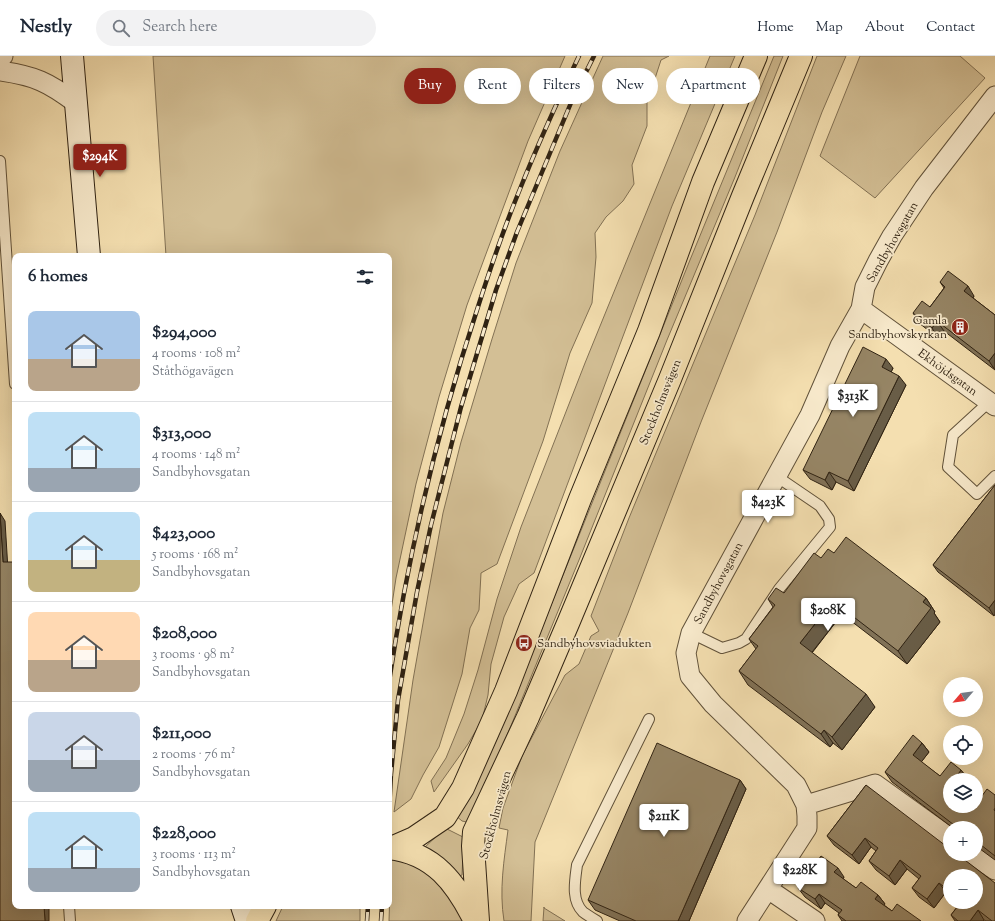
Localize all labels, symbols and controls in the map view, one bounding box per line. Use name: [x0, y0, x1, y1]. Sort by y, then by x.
search box: [96, 10, 376, 46]
text: Nestly: [20, 14, 72, 41]
icon: search: [110, 17, 132, 39]
text: Search here: [142, 17, 218, 38]
text: Home: [757, 18, 794, 38]
text: Map: [816, 18, 843, 38]
text: About: [865, 18, 904, 38]
text: Contact: [926, 18, 975, 38]
chip: Buy: [404, 68, 456, 104]
chip: Rent: [464, 68, 521, 104]
chip: Filters: [529, 68, 594, 104]
chip: New: [602, 68, 658, 104]
chip: Apartment: [666, 68, 760, 104]
pin: $294K: [72, 144, 128, 178]
text: $294K: [82, 148, 118, 166]
street label: Sandbyhovsgatan: [862, 199, 923, 286]
text: 6 homes: [28, 265, 88, 289]
icon: filters: [354, 266, 376, 288]
place label: Gamla Sandbyhovskyrkan: [848, 312, 947, 344]
building icon: Gamla Sandbyhovskyrkan: [950, 317, 970, 337]
text: $294,000: [152, 321, 217, 345]
icon: home: [60, 327, 108, 375]
text: 4 rooms · 108 m²: [152, 345, 241, 363]
street label: Ekhöjdsgatan: [914, 345, 981, 401]
street label: Stockholmsvägen: [635, 357, 686, 448]
text: Ståthögavägen: [152, 363, 234, 381]
pin: $313K: [825, 384, 881, 418]
text: $313K: [837, 388, 869, 406]
text: $313,000: [152, 422, 211, 446]
icon: home: [60, 428, 108, 476]
text: 4 rooms · 148 m²: [152, 446, 240, 464]
text: Sandbyhovsgatan: [152, 464, 250, 482]
pin: $423K: [740, 490, 796, 524]
text: $423K: [751, 494, 785, 512]
text: $423,000: [152, 522, 215, 546]
icon: home: [60, 528, 108, 576]
street label: Sandbyhovsgatan: [690, 539, 748, 628]
text: 5 rooms · 168 m²: [152, 546, 238, 564]
text: Sandbyhovsgatan: [152, 564, 250, 582]
pin: $208K: [800, 598, 856, 632]
text: $208K: [810, 602, 846, 620]
text: $208,000: [152, 622, 217, 646]
icon: home: [60, 628, 108, 676]
bus stop icon: Sandbyhovsviadukten: [514, 633, 534, 653]
place label: Sandbyhovsviadukten: [537, 635, 652, 653]
text: 3 rooms · 98 m²: [152, 646, 235, 664]
text: Sandbyhovsgatan: [152, 664, 250, 682]
north arrow: [943, 677, 983, 717]
map controls: [943, 677, 983, 909]
text: $211,000: [152, 722, 211, 746]
button: locate: [943, 725, 983, 765]
icon: home: [60, 728, 108, 776]
text: 2 rooms · 76 m²: [152, 746, 236, 764]
text: Sandbyhovsgatan: [152, 764, 250, 782]
street label: Stockholmsvägen: [475, 769, 516, 862]
button: layers: [943, 773, 983, 813]
pin: $211K: [636, 804, 692, 838]
text: $211K: [648, 808, 680, 826]
button: +: [943, 821, 983, 861]
text: $228,000: [152, 822, 216, 846]
icon: home: [60, 828, 108, 876]
text: 3 rooms · 113 m²: [152, 846, 236, 864]
pin: $228K: [772, 858, 828, 892]
text: $228K: [782, 862, 818, 880]
text: Sandbyhovsgatan: [152, 864, 250, 882]
button: −: [943, 869, 983, 909]

